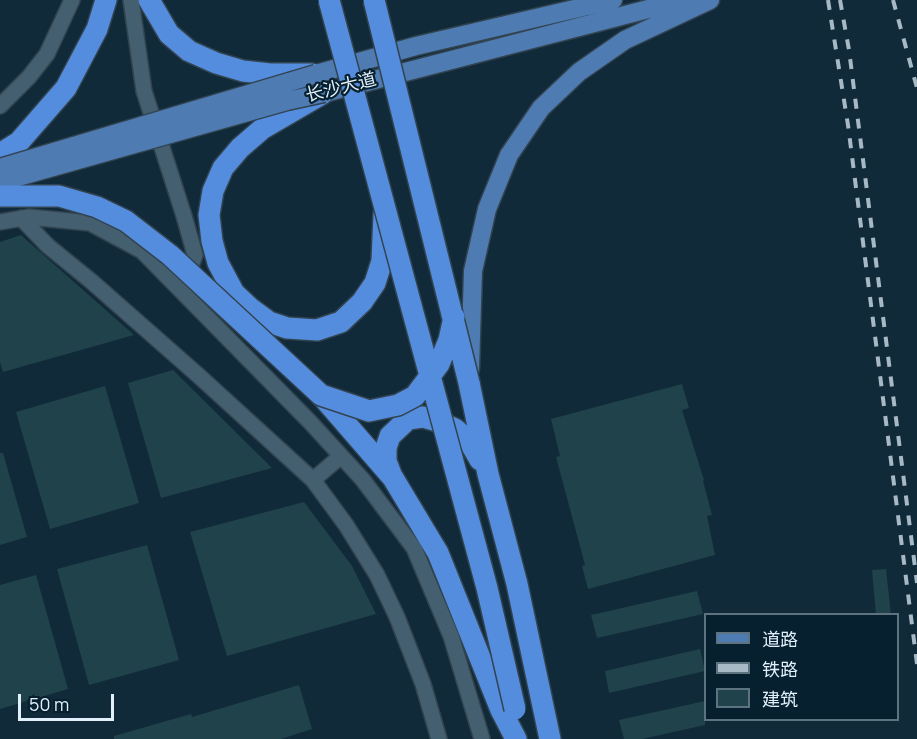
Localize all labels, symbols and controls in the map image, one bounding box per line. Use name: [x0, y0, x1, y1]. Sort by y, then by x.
street label: 长沙大道: [303, 69, 379, 107]
legend: [704, 613, 899, 721]
text: 道路: [762, 627, 798, 651]
text: 铁路: [762, 657, 798, 681]
scale bar: [21, 682, 117, 720]
text: 建筑: [762, 687, 798, 711]
text: 50 m: [29, 692, 69, 716]

